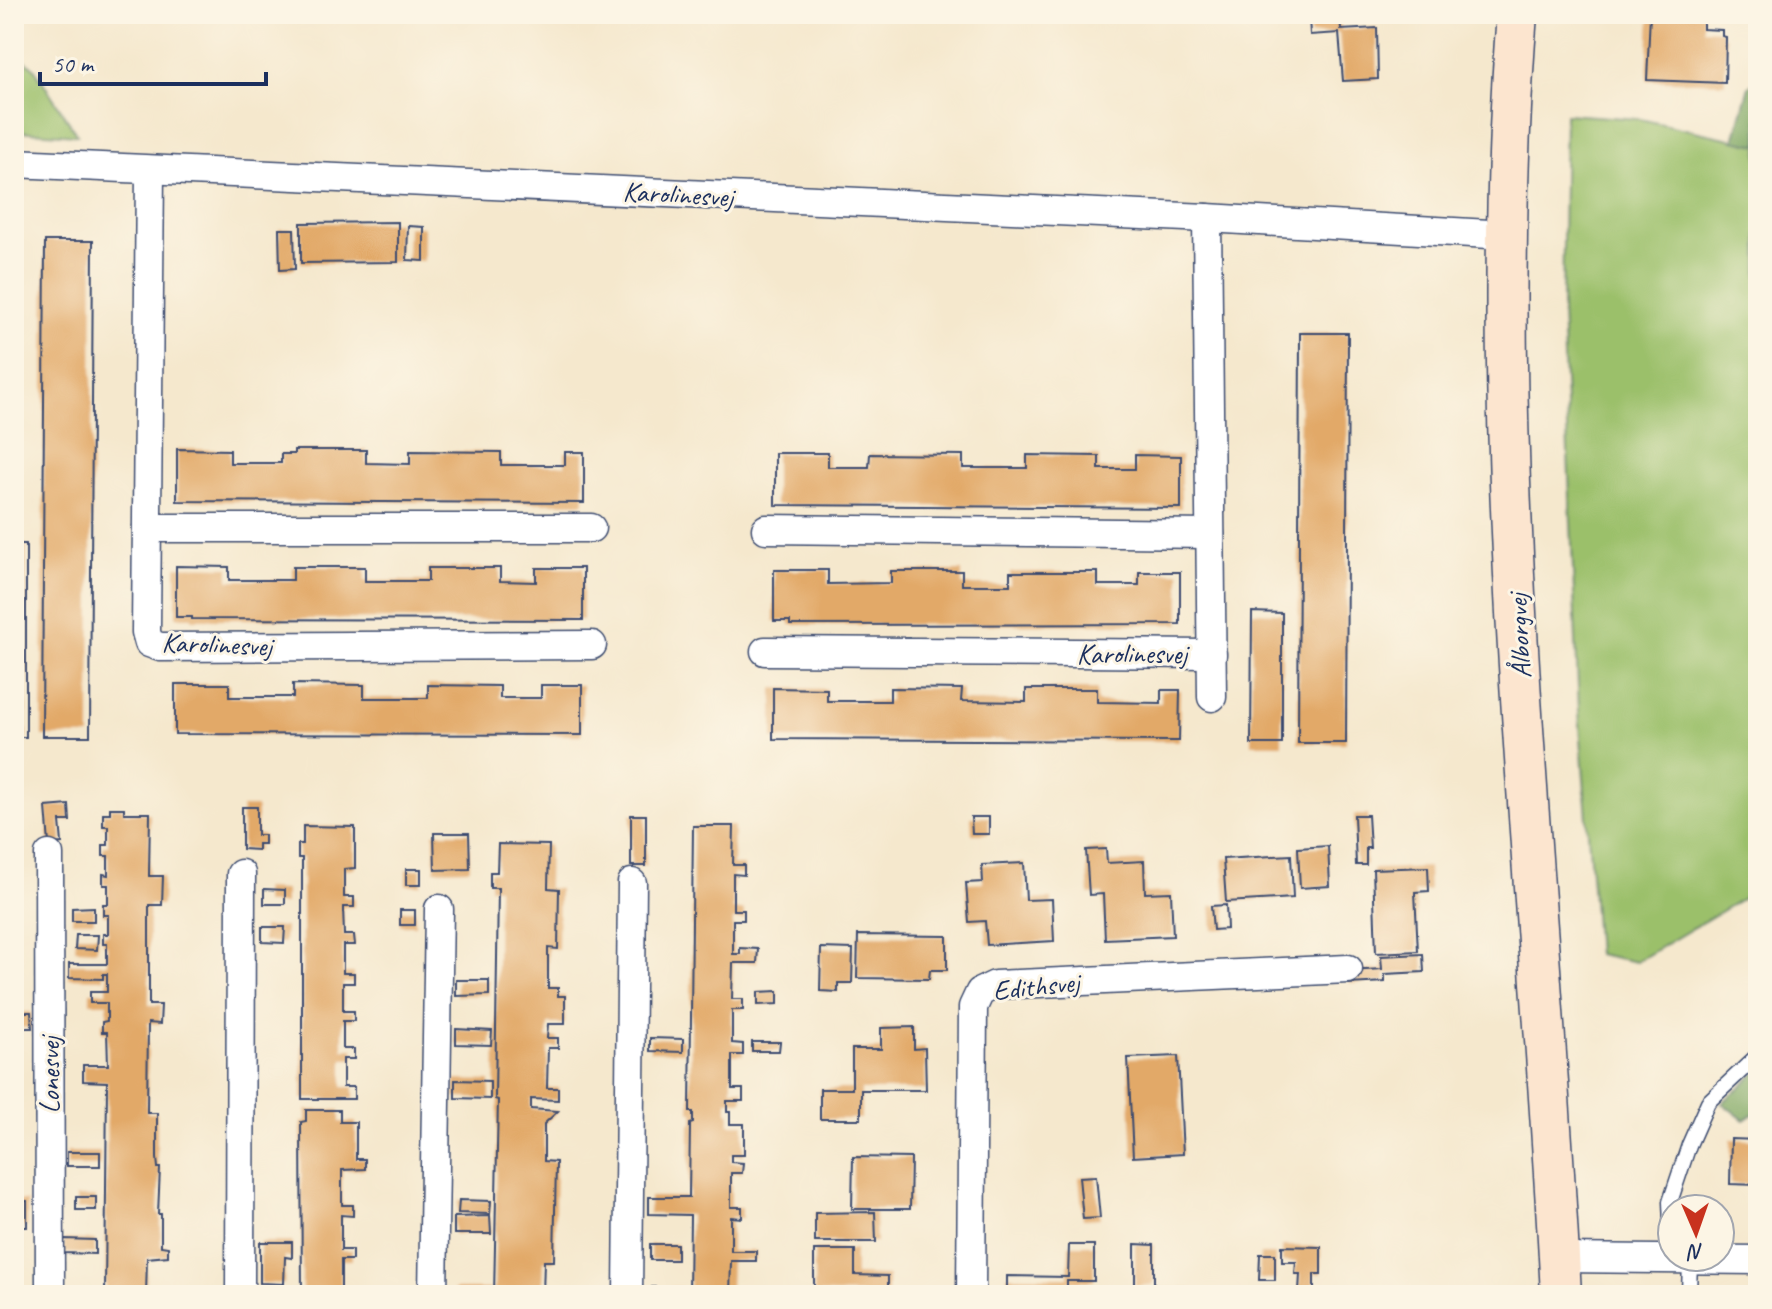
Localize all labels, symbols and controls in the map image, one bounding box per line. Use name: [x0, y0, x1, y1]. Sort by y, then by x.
scale bar: [40, 36, 266, 86]
text: 50 m: [52, 49, 95, 79]
street label: Karolinesvej: [622, 174, 737, 215]
street label: Ålborgvej: [1499, 589, 1539, 679]
street label: Karolinesvej: [161, 625, 276, 664]
street label: Karolinesvej: [1077, 636, 1190, 671]
street label: Edithsvej: [991, 964, 1084, 1008]
street label: Lonesvej: [32, 1033, 67, 1114]
north arrow: [1656, 1193, 1736, 1273]
text: N: [1686, 1238, 1704, 1266]

